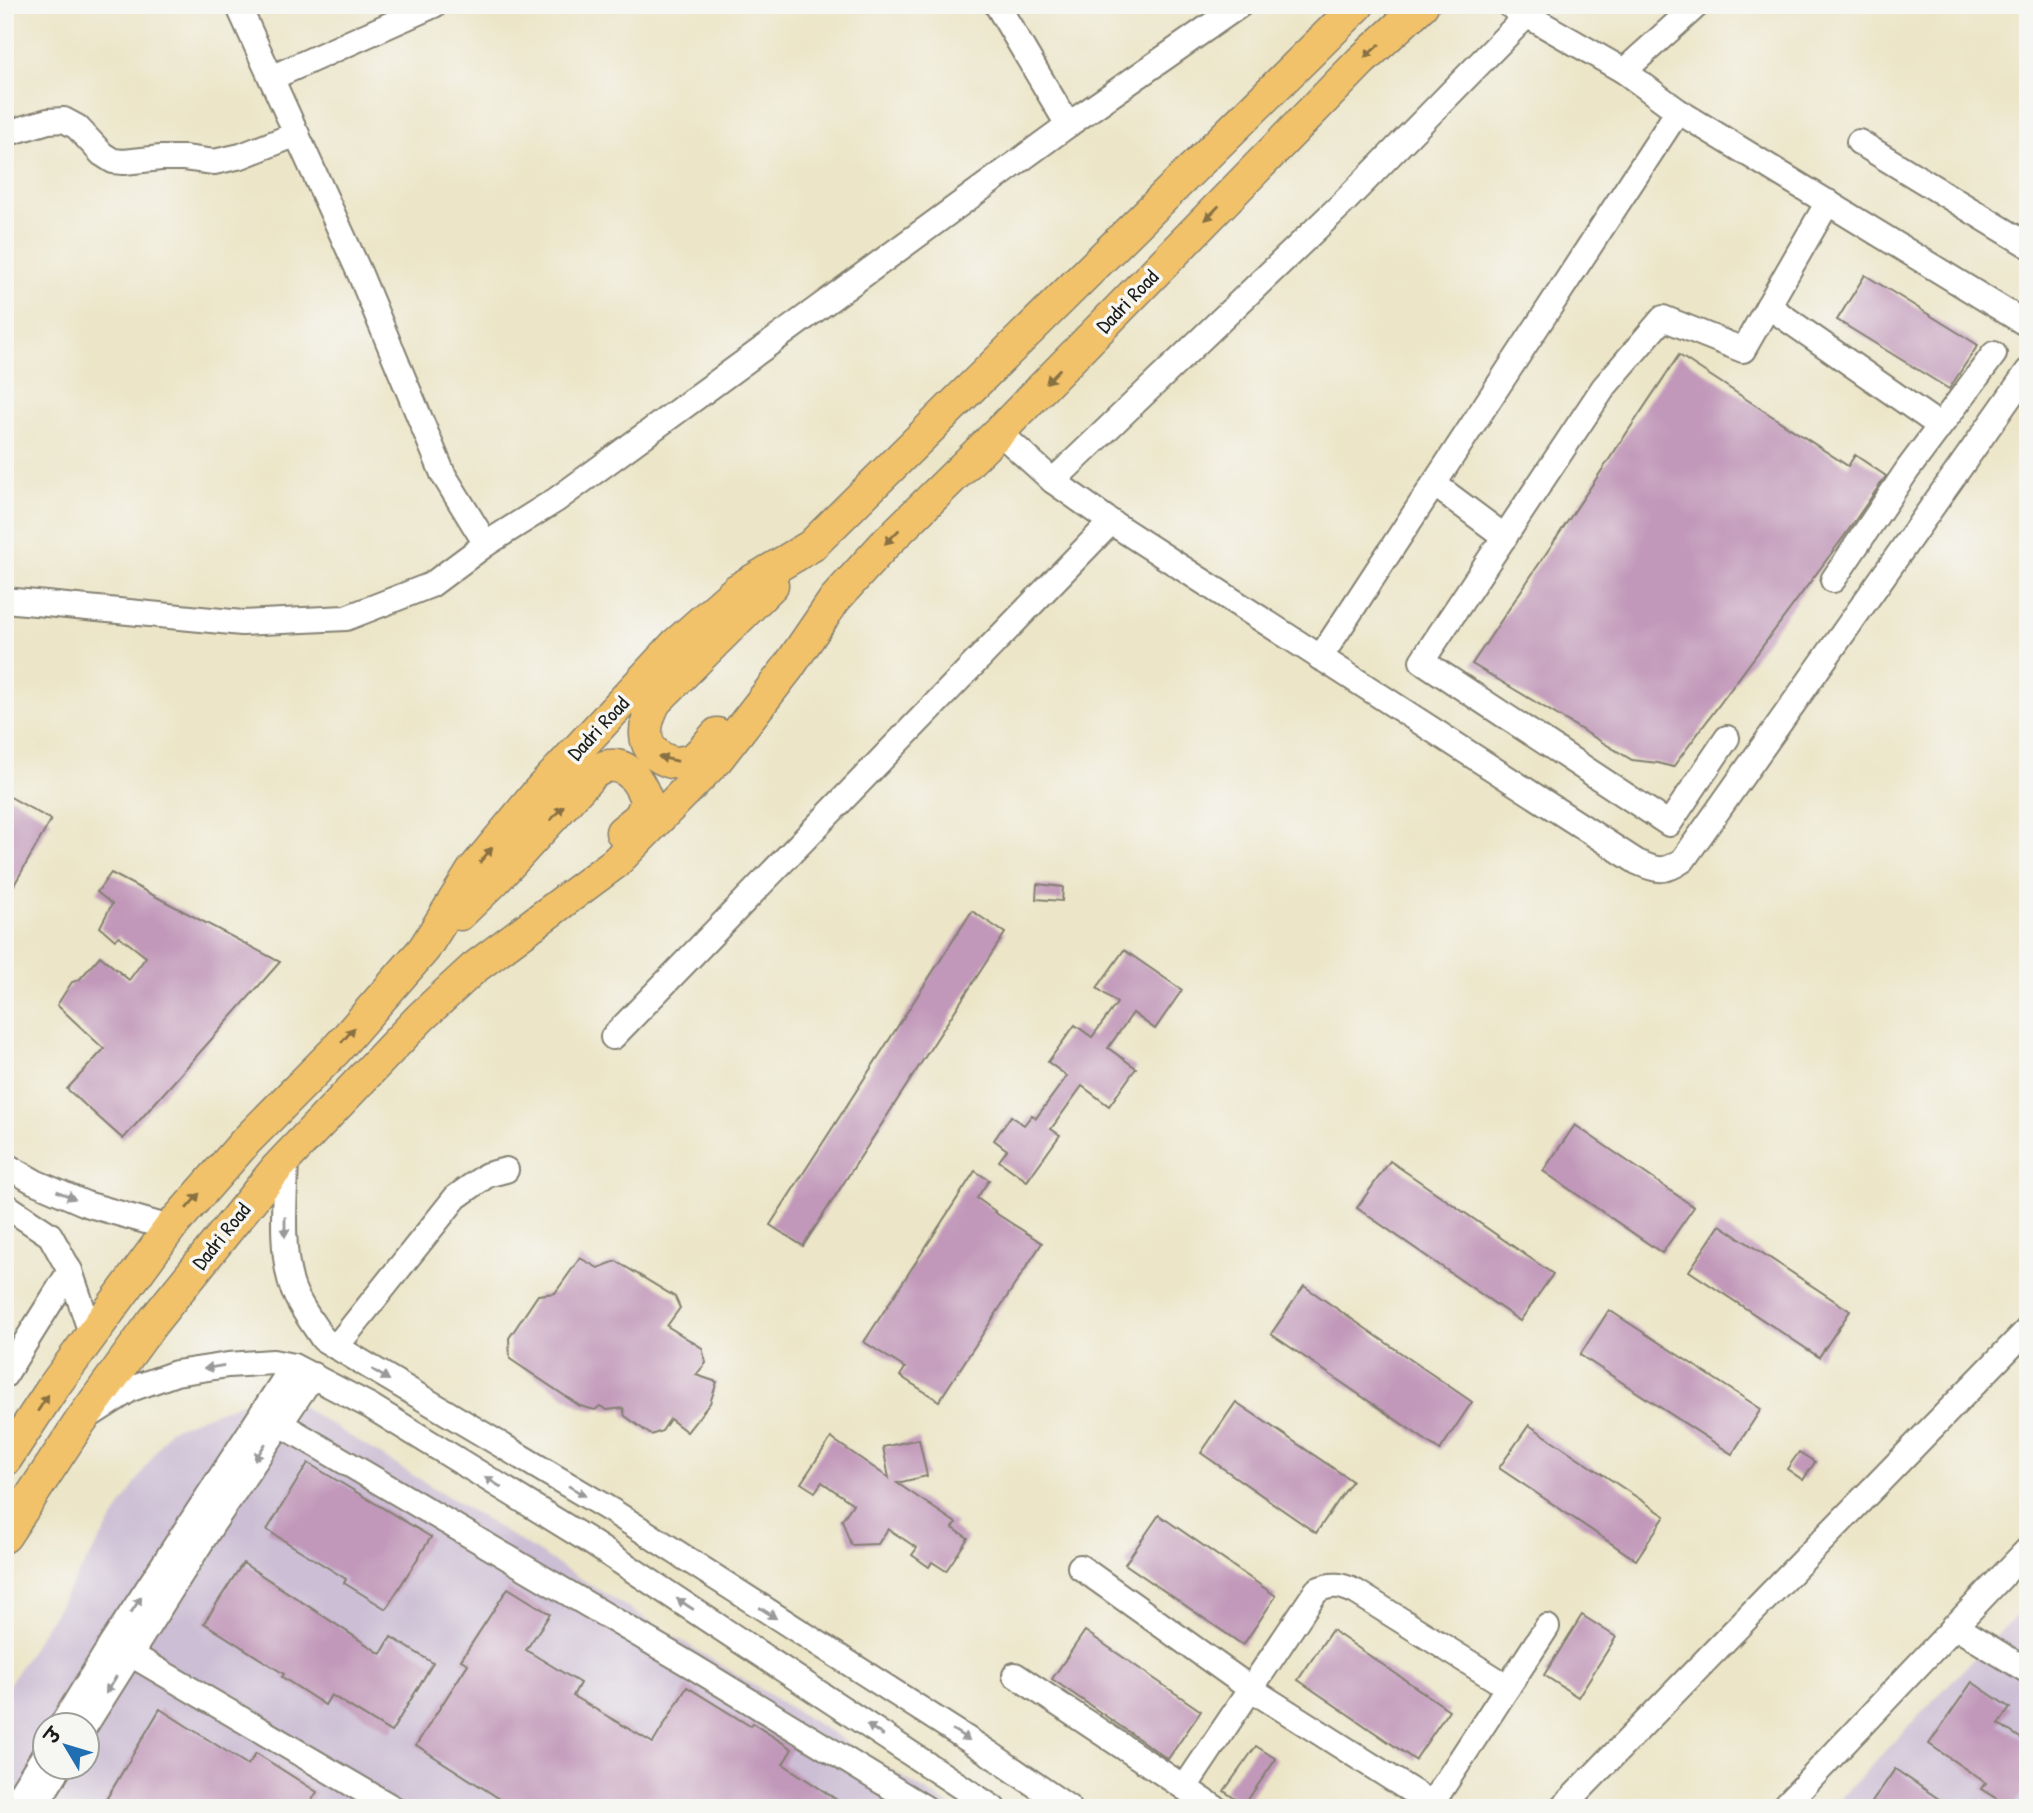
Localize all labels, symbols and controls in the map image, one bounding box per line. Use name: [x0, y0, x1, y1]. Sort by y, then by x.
one-way arrow: [1363, 43, 1381, 59]
one-way arrow: [1205, 204, 1221, 221]
street label: Dadri Road: [1089, 263, 1165, 339]
one-way arrow: [1046, 367, 1062, 384]
one-way arrow: [884, 528, 901, 545]
street label: Dadri Road: [561, 689, 635, 767]
one-way arrow: [657, 754, 679, 765]
one-way arrow: [549, 804, 565, 822]
one-way arrow: [478, 846, 493, 863]
one-way arrow: [340, 1026, 356, 1044]
one-way arrow: [56, 1189, 76, 1201]
one-way arrow: [185, 1193, 200, 1210]
street label: Dadri Road: [185, 1196, 257, 1276]
one-way arrow: [279, 1217, 291, 1239]
one-way arrow: [203, 1362, 225, 1373]
one-way arrow: [372, 1368, 391, 1381]
one-way arrow: [36, 1393, 49, 1413]
one-way arrow: [253, 1443, 267, 1461]
one-way arrow: [484, 1475, 503, 1488]
one-way arrow: [567, 1485, 586, 1497]
one-way arrow: [130, 1596, 143, 1615]
one-way arrow: [675, 1598, 695, 1611]
one-way arrow: [759, 1607, 778, 1620]
one-way arrow: [104, 1675, 117, 1694]
north arrow: [32, 1712, 102, 1782]
text: उ: [37, 1721, 68, 1750]
one-way arrow: [865, 1723, 885, 1736]
one-way arrow: [951, 1728, 970, 1741]

